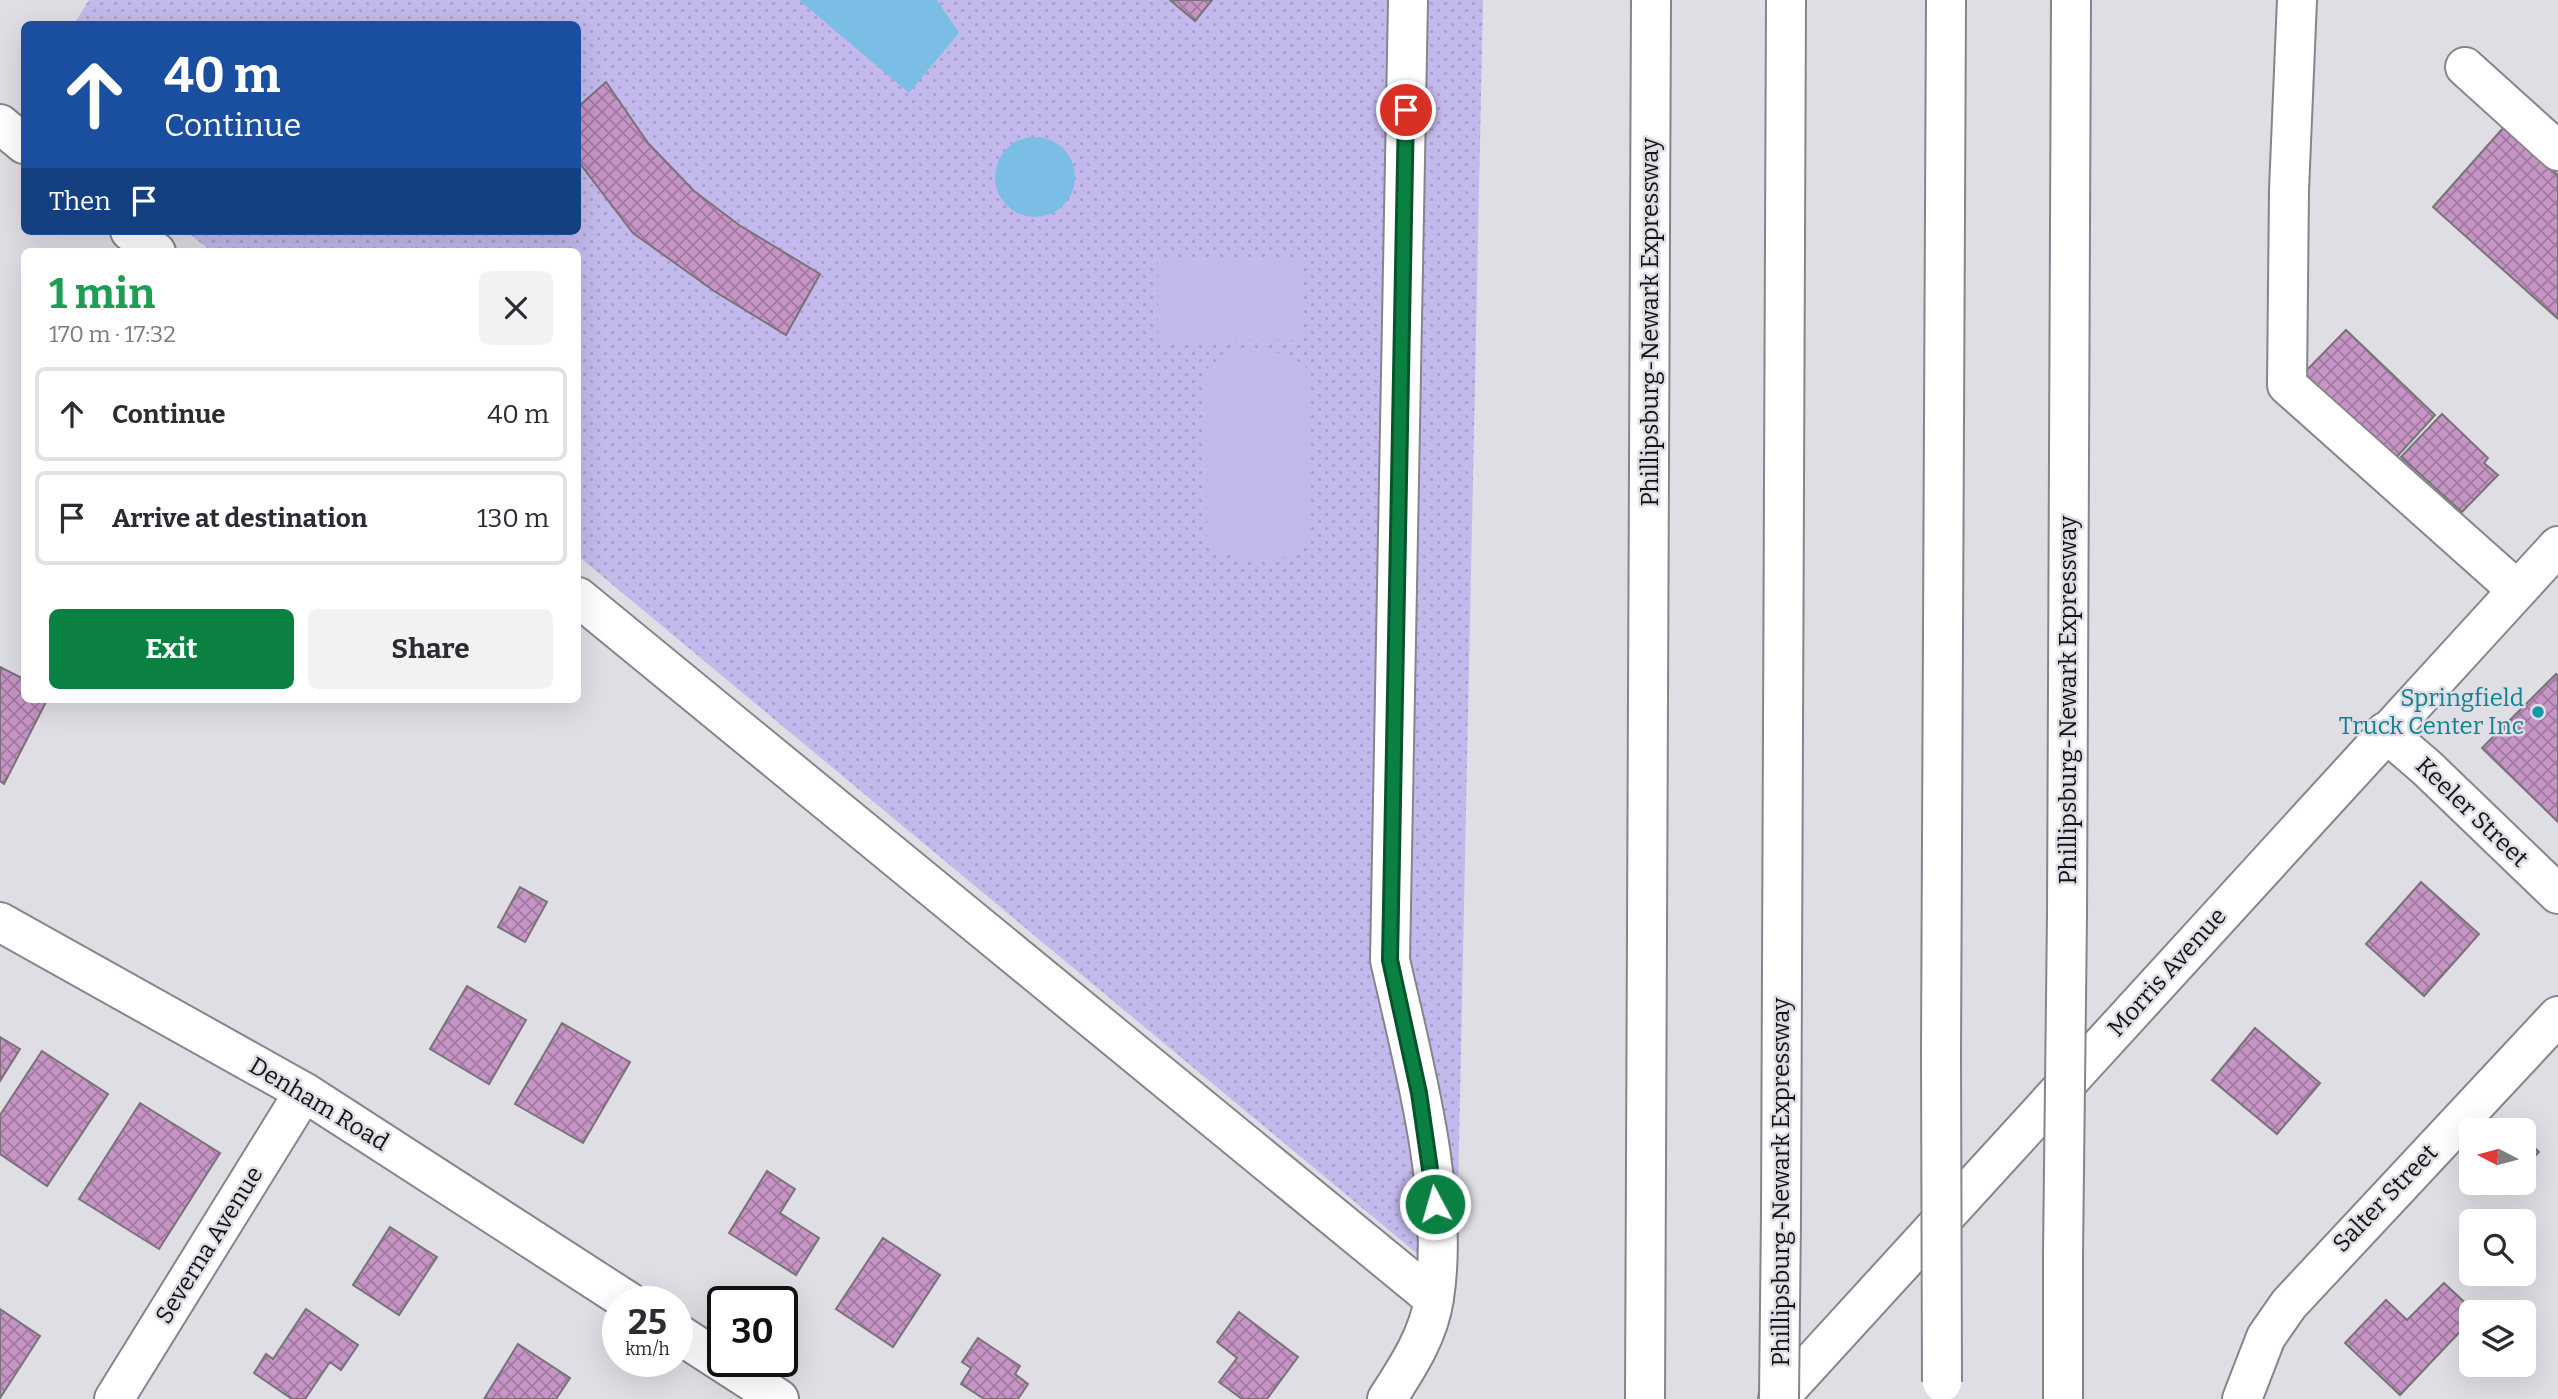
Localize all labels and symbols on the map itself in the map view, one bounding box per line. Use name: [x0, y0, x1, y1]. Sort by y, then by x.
pin: [1376, 80, 1436, 140]
street label: Phillipsburg-Newark Expressway: [1636, 137, 1664, 506]
street label: Phillipsburg-Newark Expressway: [2054, 515, 2082, 884]
place label: Springfield Truck Center Inc: [2339, 684, 2524, 740]
marker: Springfield Truck Center Inc: [2530, 704, 2546, 720]
street label: Keeler Street: [2410, 751, 2534, 873]
street label: Morris Avenue: [2102, 902, 2232, 1042]
street label: Phillipsburg-Newark Expressway: [1767, 997, 1795, 1366]
street label: Denham Road: [244, 1051, 394, 1157]
north arrow: [2459, 1118, 2536, 1195]
street label: Salter Street: [2327, 1138, 2443, 1258]
street label: Severna Avenue: [149, 1161, 269, 1329]
position arrow: [1398, 1167, 1472, 1241]
speed limit sign: 30: [707, 1286, 798, 1377]

